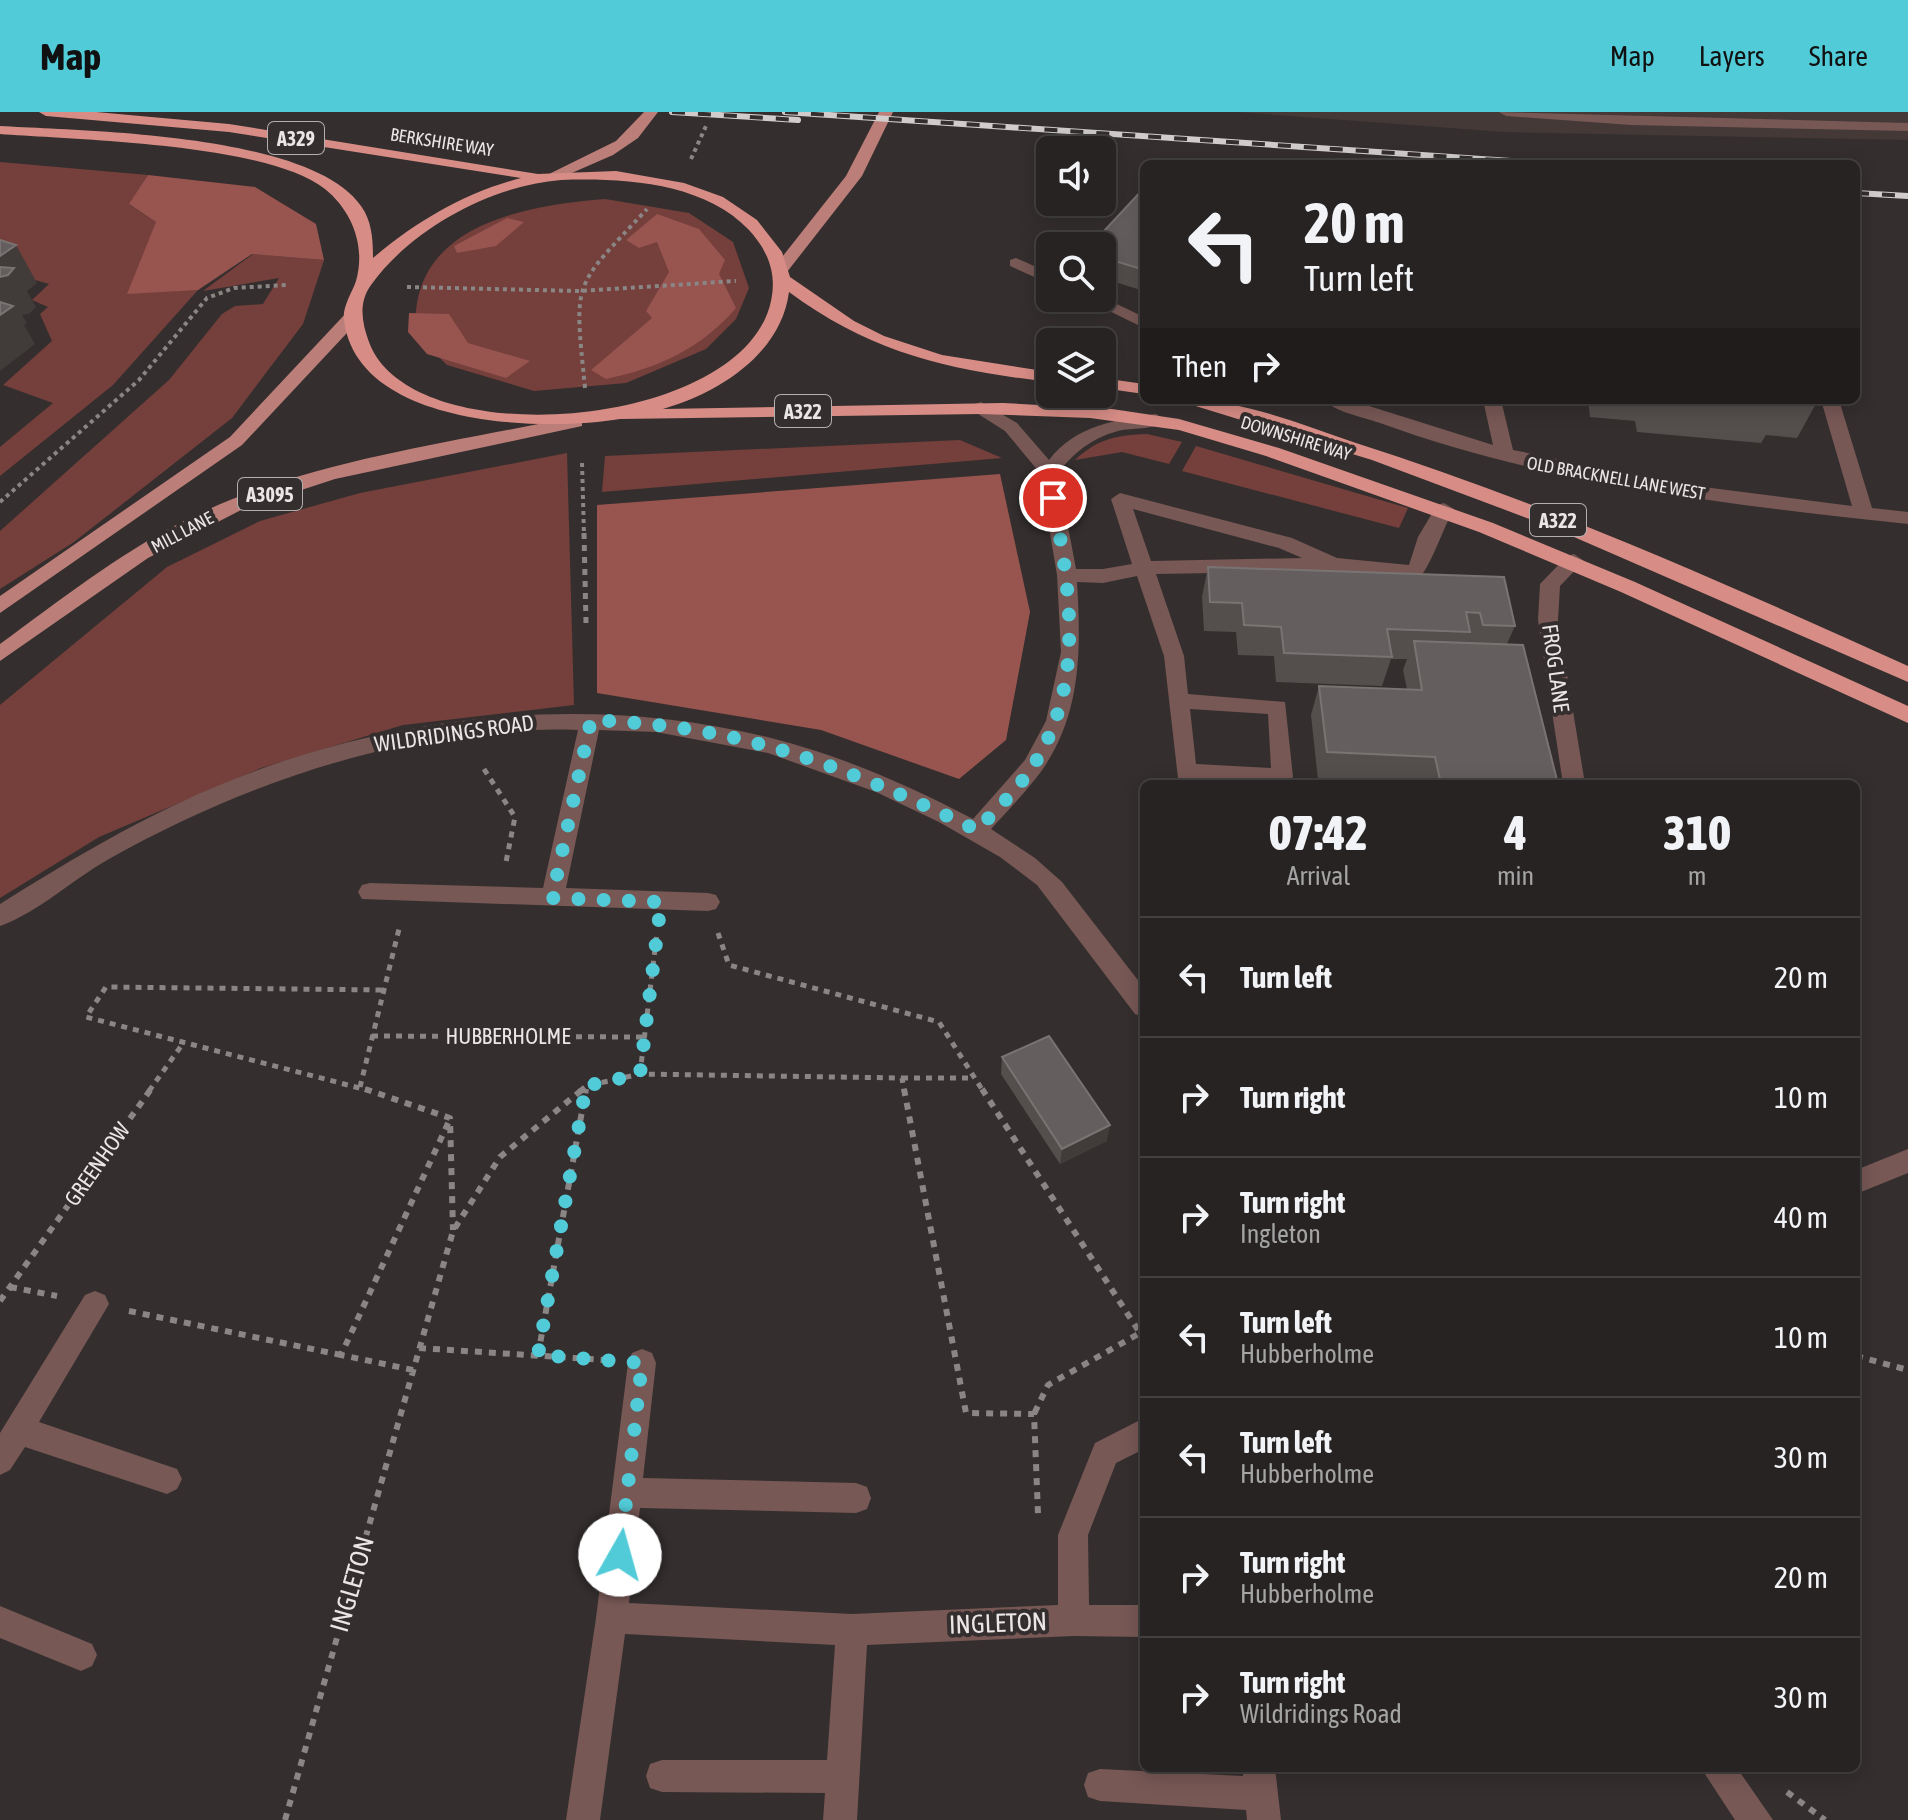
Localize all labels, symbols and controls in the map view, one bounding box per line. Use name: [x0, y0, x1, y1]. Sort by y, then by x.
text: Map: [40, 35, 101, 78]
text: Map: [1610, 40, 1655, 72]
text: Layers: [1699, 40, 1765, 72]
text: Share: [1809, 40, 1868, 72]
road number: A329: [268, 122, 324, 154]
street label: BERKSHIRE WAY: [389, 123, 495, 161]
map controls: [1036, 136, 1116, 408]
button: sound: [1036, 136, 1116, 216]
text: 20 m: [1304, 191, 1405, 255]
icon: left: [1172, 192, 1276, 296]
button: search: [1036, 232, 1116, 312]
text: Turn left: [1304, 257, 1414, 299]
button: layers: [1036, 328, 1116, 408]
icon: right: [1243, 344, 1287, 388]
text: Then: [1172, 349, 1227, 383]
road number: A322: [775, 395, 831, 427]
street label: DOWNSHIRE WAY: [1238, 411, 1354, 465]
street label: OLD BRACKNELL LANE WEST: [1525, 452, 1707, 504]
pin: [1019, 464, 1087, 532]
icon: arrive: [1031, 476, 1075, 520]
road number: A3095: [238, 478, 302, 510]
road number: A322: [1530, 504, 1586, 536]
street label: MILL LANE: [147, 507, 217, 557]
street label: FROG LANE: [1537, 622, 1575, 714]
street label: WILDRIDINGS ROAD: [373, 709, 535, 757]
text: 07:42: [1269, 805, 1368, 860]
text: 4: [1504, 805, 1527, 860]
text: 310: [1663, 805, 1731, 860]
text: Arrival: [1287, 861, 1350, 891]
text: min: [1497, 861, 1534, 891]
text: m: [1688, 861, 1706, 891]
icon: left: [1172, 955, 1216, 999]
text: Turn left: [1240, 960, 1332, 994]
text: 20 m: [1774, 960, 1828, 994]
street label: HUBBERHOLME: [445, 1023, 571, 1049]
icon: right: [1172, 1075, 1216, 1119]
text: Turn right: [1240, 1080, 1346, 1114]
text: 10 m: [1774, 1080, 1828, 1114]
street label: GREENHOW: [59, 1117, 135, 1211]
text: Turn right: [1240, 1185, 1346, 1219]
icon: right: [1172, 1195, 1216, 1239]
text: 40 m: [1774, 1200, 1828, 1234]
text: Ingleton: [1240, 1219, 1321, 1249]
text: Turn left: [1240, 1305, 1332, 1339]
icon: left: [1172, 1315, 1216, 1359]
text: 10 m: [1774, 1320, 1828, 1354]
text: Hubberholme: [1240, 1339, 1374, 1369]
text: Turn left: [1240, 1425, 1332, 1459]
icon: left: [1172, 1435, 1216, 1479]
text: 30 m: [1774, 1440, 1828, 1474]
text: Hubberholme: [1240, 1459, 1374, 1489]
position arrow: [578, 1513, 662, 1597]
street label: INGLETON: [324, 1533, 380, 1635]
text: Turn right: [1240, 1545, 1346, 1579]
icon: right: [1172, 1555, 1216, 1599]
text: 20 m: [1774, 1560, 1828, 1594]
text: Hubberholme: [1240, 1579, 1374, 1609]
street label: INGLETON: [948, 1606, 1048, 1640]
text: Turn right: [1240, 1665, 1346, 1699]
icon: right: [1172, 1675, 1216, 1719]
text: 30 m: [1774, 1680, 1828, 1714]
text: Wildridings Road: [1240, 1699, 1402, 1729]

